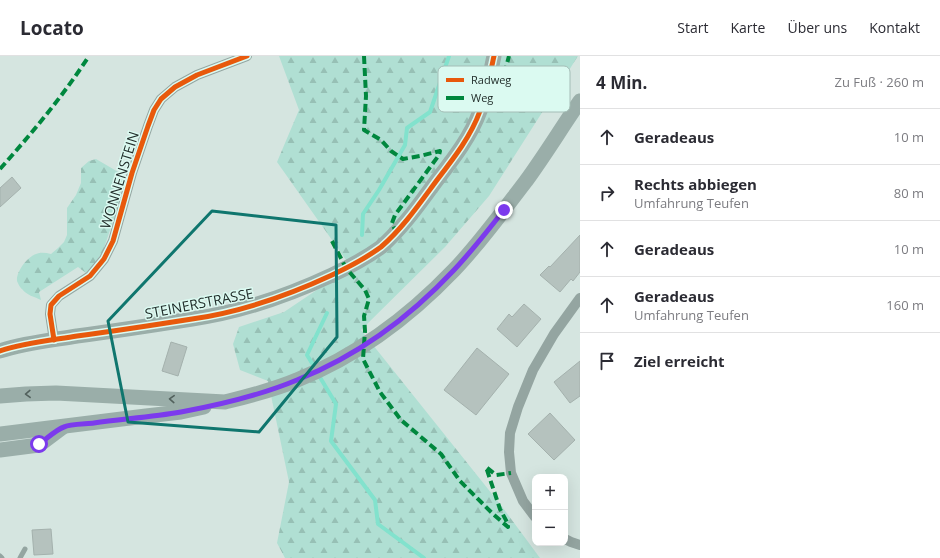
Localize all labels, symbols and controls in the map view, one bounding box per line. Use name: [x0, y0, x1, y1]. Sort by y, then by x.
text: Locato: [20, 15, 84, 41]
text: Start: [677, 18, 709, 37]
text: Karte: [731, 18, 765, 37]
text: Über uns: [787, 18, 847, 37]
text: Kontakt: [869, 18, 920, 37]
legend: [438, 66, 570, 112]
text: 4 Min.: [596, 71, 647, 94]
text: Radweg: [471, 72, 511, 87]
text: Zu Fuß · 260 m: [835, 73, 924, 91]
text: Weg: [471, 90, 493, 105]
icon: ahead: [596, 126, 618, 148]
text: Geradeaus: [634, 127, 714, 147]
text: 10 m: [894, 128, 924, 146]
street label: WONNENSTEIN: [95, 129, 143, 231]
text: Rechts abbiegen: [634, 174, 757, 194]
icon: right: [596, 182, 618, 204]
text: 80 m: [894, 184, 924, 202]
text: Umfahrung Teufen: [634, 194, 749, 212]
route end: [495, 201, 513, 219]
icon: ahead: [596, 238, 618, 260]
text: Geradeaus: [634, 239, 714, 259]
text: 10 m: [894, 240, 924, 258]
street label: STEINERSTRASSE: [143, 283, 255, 323]
text: Geradeaus: [634, 286, 714, 306]
icon: ahead: [596, 294, 618, 316]
text: 160 m: [886, 296, 924, 314]
text: Umfahrung Teufen: [634, 306, 749, 324]
icon: arrive: [596, 350, 618, 372]
text: Ziel erreicht: [634, 351, 725, 371]
one-way arrow: [25, 389, 31, 398]
one-way arrow: [169, 395, 175, 404]
route start: [30, 435, 48, 453]
map controls: [532, 474, 568, 546]
button: +: [532, 474, 568, 510]
button: −: [532, 510, 568, 546]

